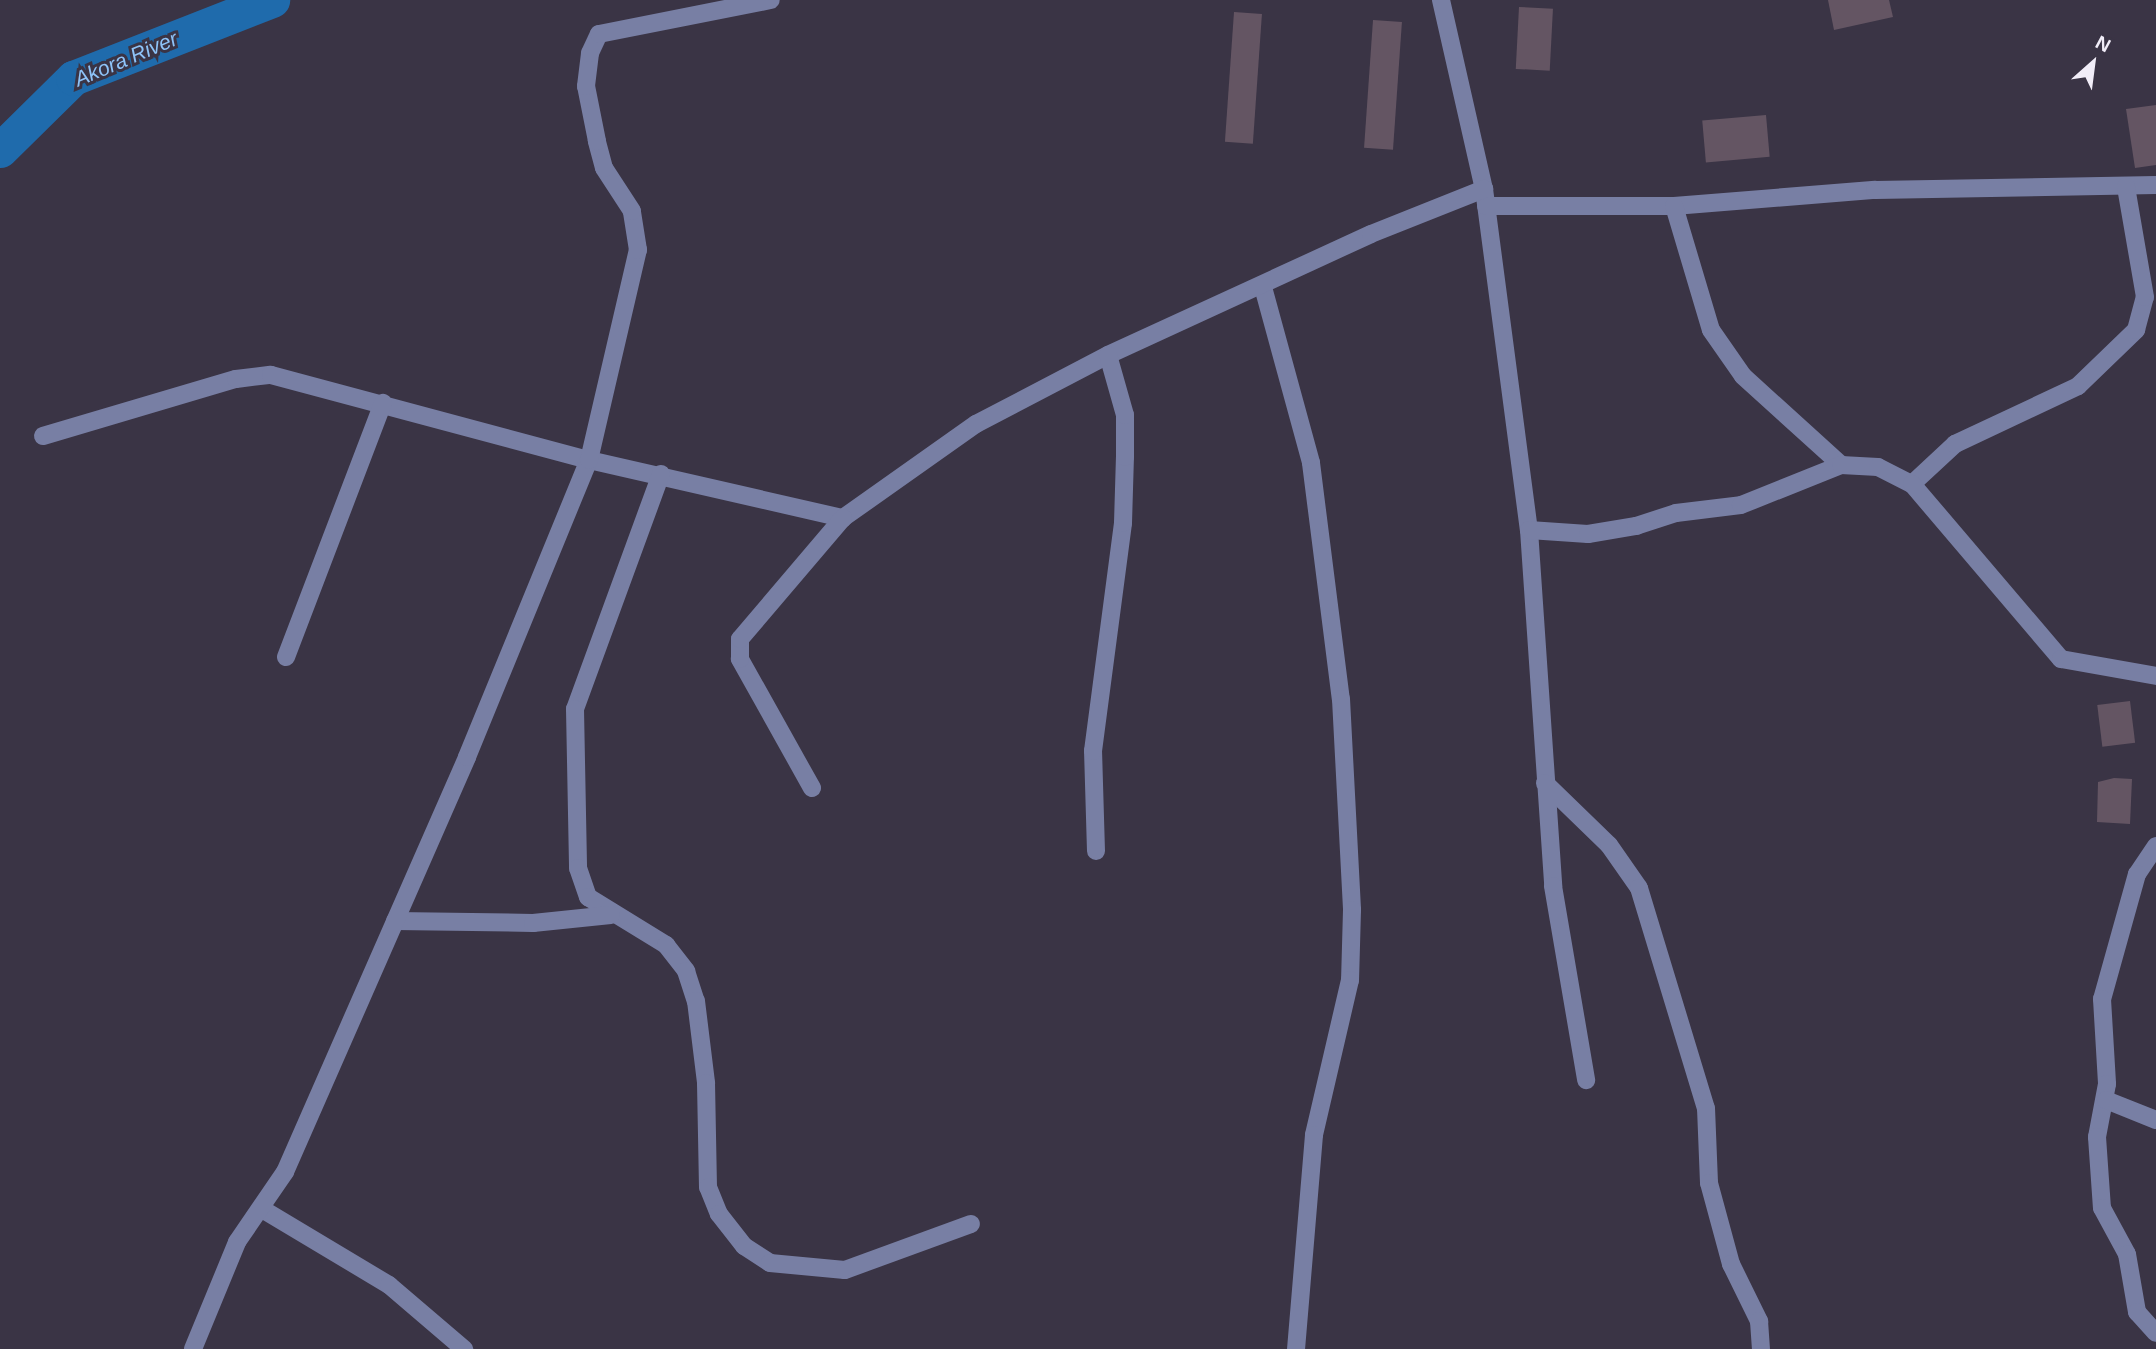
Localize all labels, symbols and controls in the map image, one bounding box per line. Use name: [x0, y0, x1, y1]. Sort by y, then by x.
water label: Akora River: [71, 26, 181, 92]
north arrow: [2058, 28, 2128, 98]
text: N: [2092, 32, 2114, 57]

